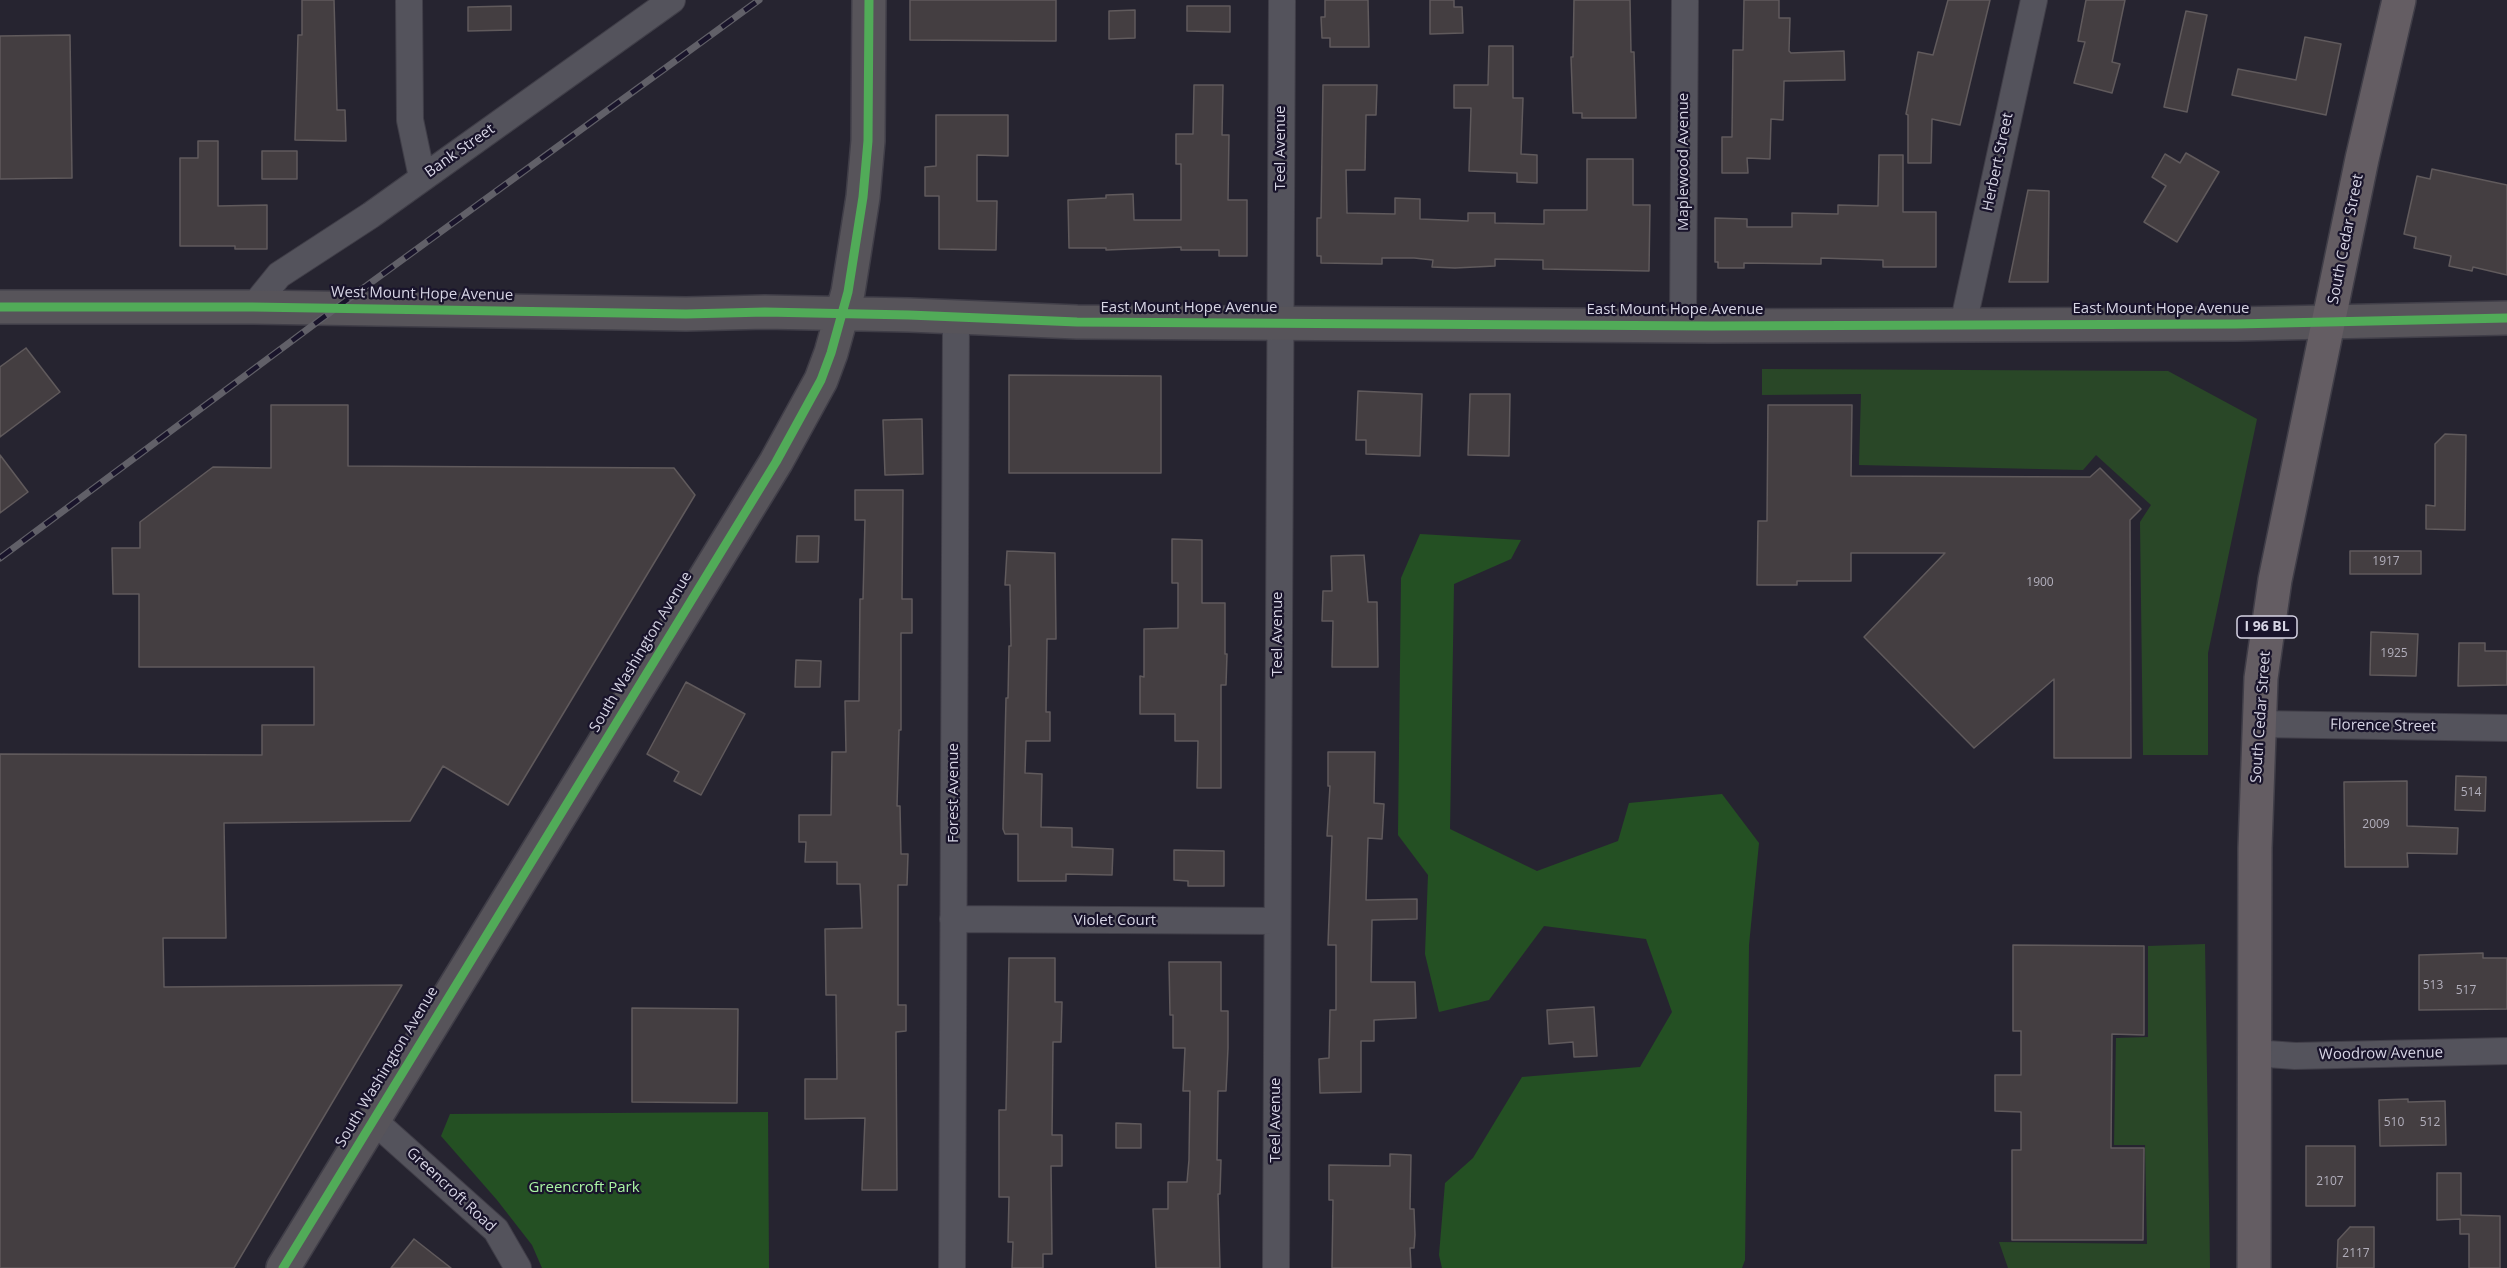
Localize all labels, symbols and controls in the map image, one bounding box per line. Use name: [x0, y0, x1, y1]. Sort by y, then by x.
street label: Maplewood Avenue: [1675, 93, 1693, 231]
street label: Teel Avenue: [1272, 105, 1290, 191]
street label: Herbert Street: [1979, 111, 2017, 213]
street label: Bank Street: [422, 120, 498, 182]
street label: South Cedar Street: [2325, 172, 2367, 306]
street label: West Mount Hope Avenue: [331, 283, 513, 305]
street label: East Mount Hope Avenue: [1100, 299, 1278, 317]
street label: East Mount Hope Avenue: [2072, 300, 2250, 318]
street label: East Mount Hope Avenue: [1586, 301, 1764, 319]
house number: 1917: [2372, 555, 2400, 569]
street label: South Washington Avenue: [586, 568, 696, 736]
house number: 1900: [2026, 576, 2054, 590]
street label: Teel Avenue: [1269, 591, 1287, 677]
road number: I 96 BL: [2237, 616, 2297, 638]
house number: 1925: [2380, 647, 2408, 661]
street label: South Cedar Street: [2247, 650, 2275, 784]
street label: Florence Street: [2330, 716, 2436, 736]
street label: Forest Avenue: [945, 743, 963, 843]
house number: 514: [2461, 786, 2481, 800]
house number: 2009: [2362, 818, 2390, 832]
street label: Violet Court: [1074, 912, 1156, 930]
house number: 513: [2423, 979, 2443, 993]
street label: South Washington Avenue: [332, 983, 442, 1151]
house number: 517: [2456, 984, 2476, 998]
street label: Woodrow Avenue: [2319, 1044, 2443, 1064]
street label: Teel Avenue: [1267, 1077, 1285, 1163]
house number: 510: [2384, 1116, 2404, 1130]
house number: 512: [2420, 1116, 2440, 1130]
street label: Greencroft Road: [403, 1144, 499, 1236]
house number: 2107: [2316, 1175, 2344, 1189]
park label: Greencroft Park: [528, 1179, 640, 1197]
house number: 2117: [2342, 1247, 2370, 1261]

